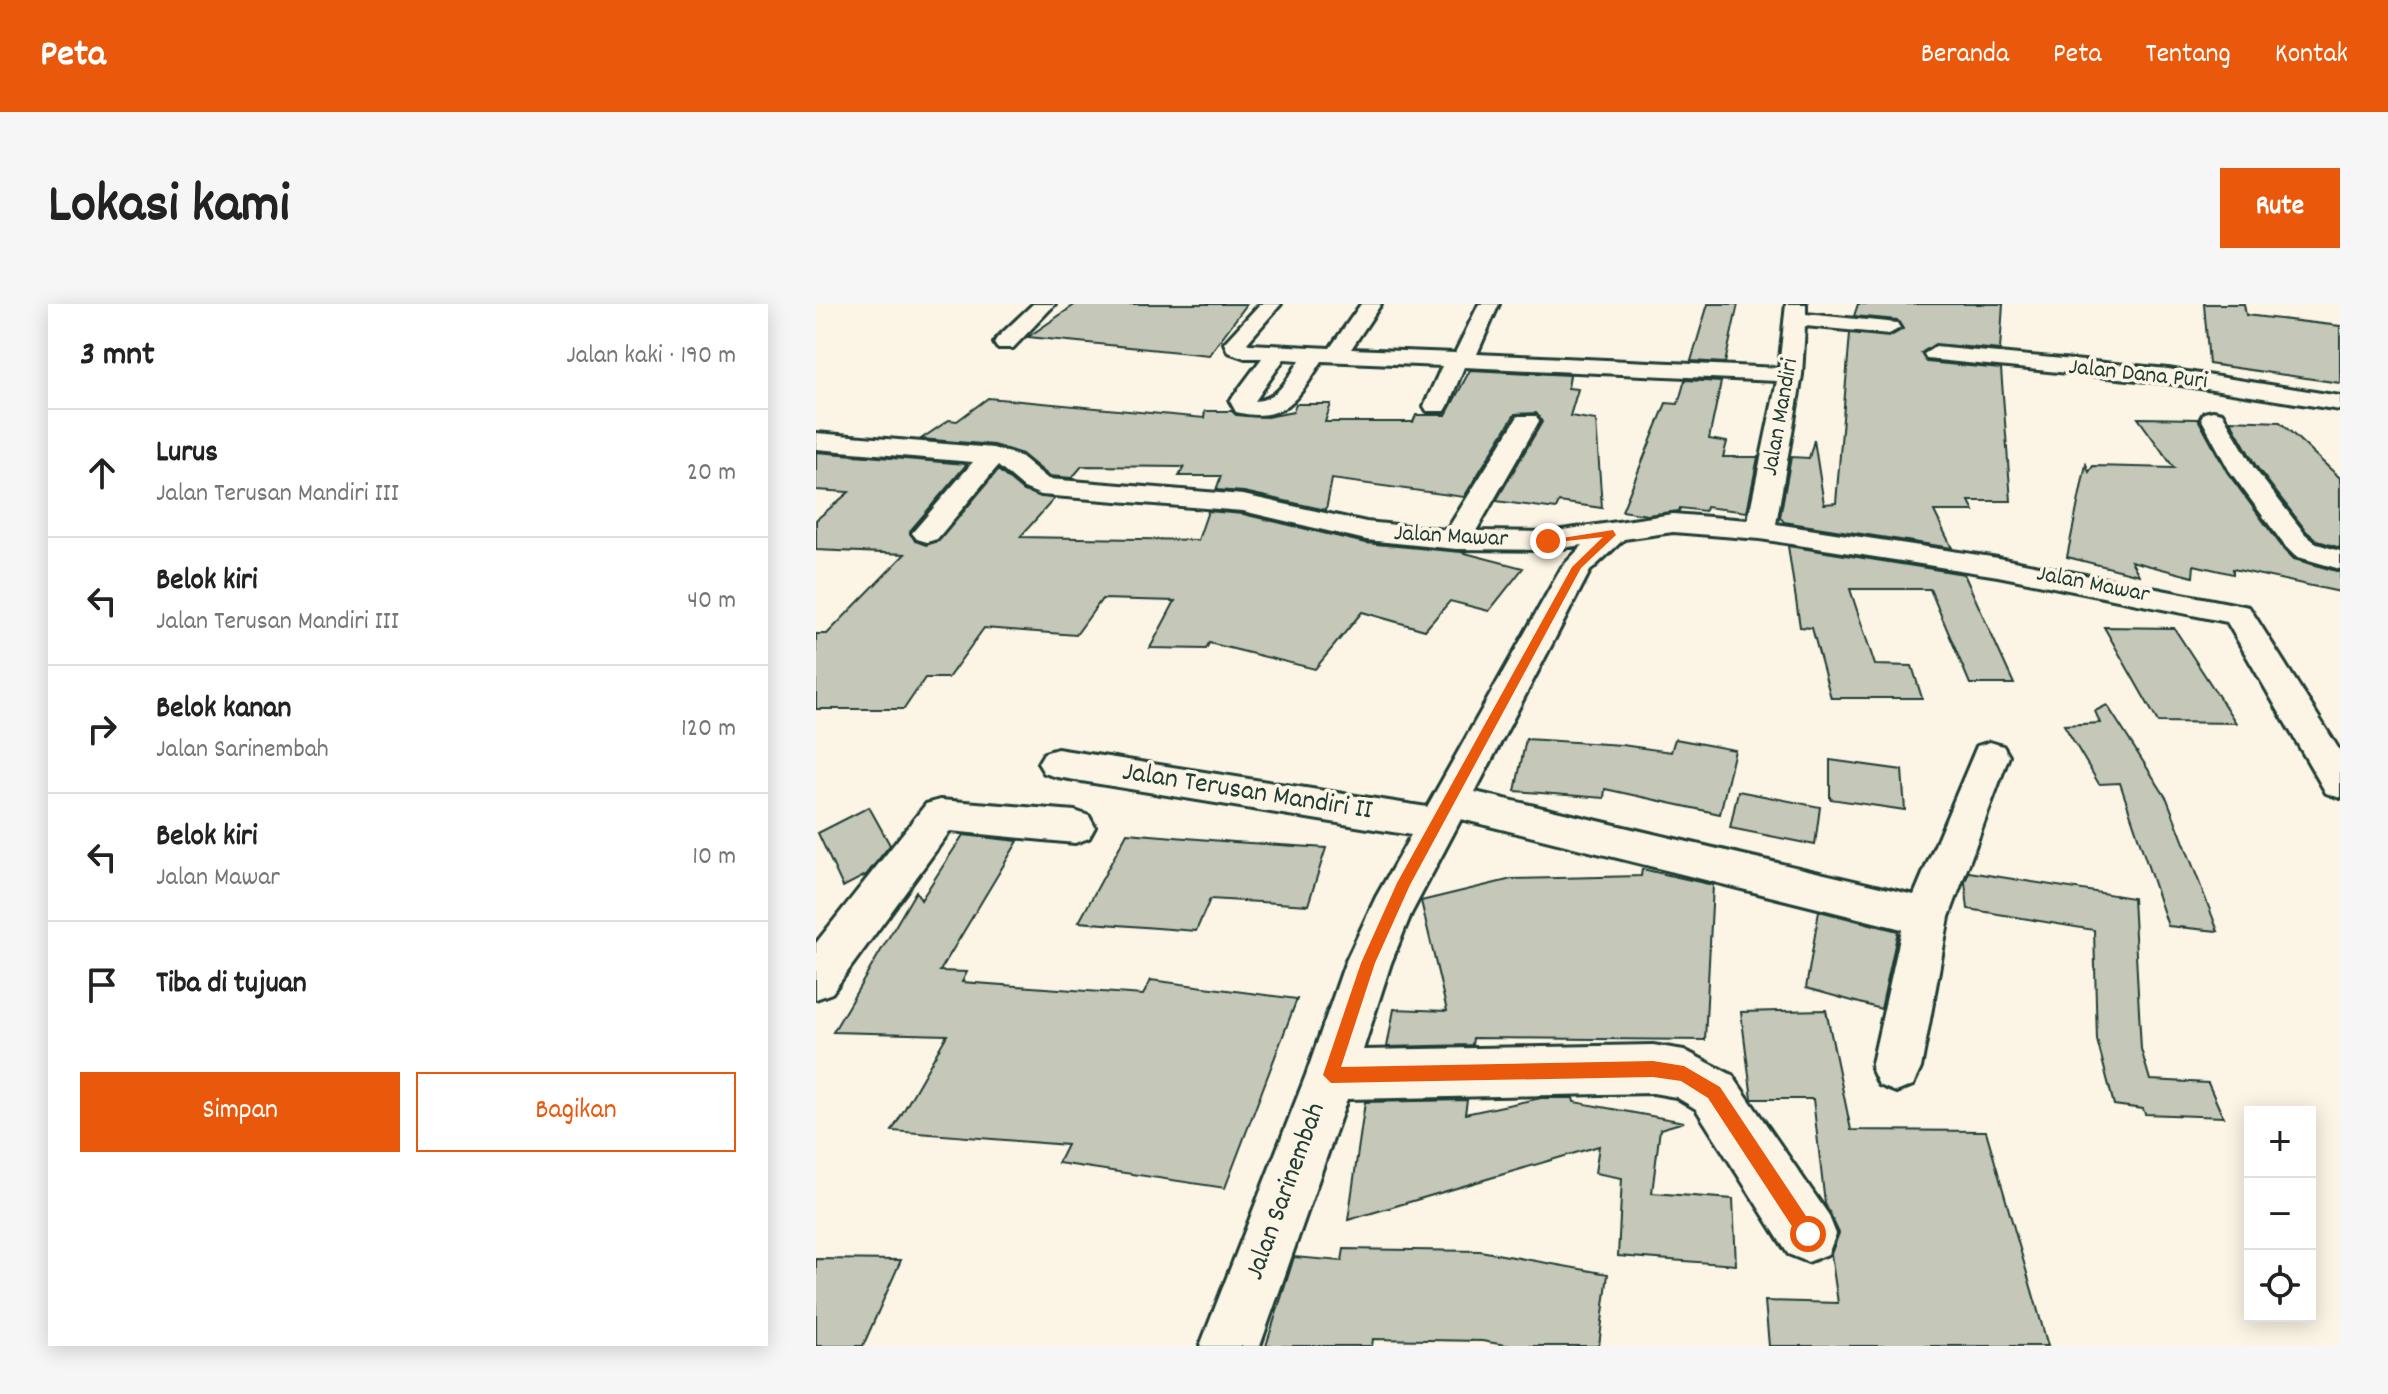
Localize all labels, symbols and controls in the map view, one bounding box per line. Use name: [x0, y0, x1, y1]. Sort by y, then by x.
text: Peta: [40, 29, 106, 84]
text: Beranda: [1921, 36, 2009, 76]
text: Peta: [2053, 36, 2102, 76]
text: Tentang: [2146, 36, 2231, 76]
text: Kontak: [2275, 36, 2348, 76]
text: Lokasi kami: [48, 168, 290, 248]
button: Rute: [2220, 168, 2340, 248]
text: 3 mnt: [80, 332, 155, 381]
text: Jalan kaki · 190 m: [566, 338, 736, 375]
street label: Jalan Dana Puri: [2067, 351, 2209, 399]
street label: Jalan Mandiri: [1754, 355, 1808, 479]
text: Lurus: [156, 433, 218, 476]
icon: ahead: [80, 451, 124, 495]
text: 20 m: [687, 455, 736, 492]
text: Jalan Terusan Mandiri III: [156, 476, 399, 513]
street label: Jalan Mawar: [1393, 517, 1509, 557]
route end: [1530, 523, 1566, 559]
street label: Jalan Mawar: [2034, 557, 2153, 613]
text: Belok kiri: [156, 561, 258, 604]
icon: left: [80, 579, 124, 623]
text: 40 m: [687, 583, 736, 620]
text: Jalan Terusan Mandiri III: [156, 604, 399, 641]
text: Belok kanan: [156, 689, 291, 732]
icon: right: [80, 707, 124, 751]
text: 120 m: [681, 711, 736, 748]
text: Jalan Sarinembah: [156, 732, 329, 769]
street label: Jalan Terusan Mandiri II: [1119, 753, 1375, 833]
text: Belok kiri: [156, 817, 258, 860]
icon: left: [80, 835, 124, 879]
text: 10 m: [692, 839, 736, 876]
text: Jalan Mawar: [156, 860, 280, 897]
icon: arrive: [80, 963, 124, 1007]
text: Tiba di tujuan: [156, 964, 307, 1007]
button: Simpan: [80, 1072, 400, 1152]
button: Bagikan: [416, 1072, 736, 1152]
street label: Jalan Sarinembah: [1236, 1098, 1338, 1286]
map controls: [2244, 1106, 2316, 1322]
button: +: [2244, 1106, 2316, 1178]
button: −: [2244, 1178, 2316, 1250]
route start: [1790, 1216, 1826, 1252]
button: locate: [2244, 1250, 2316, 1322]

